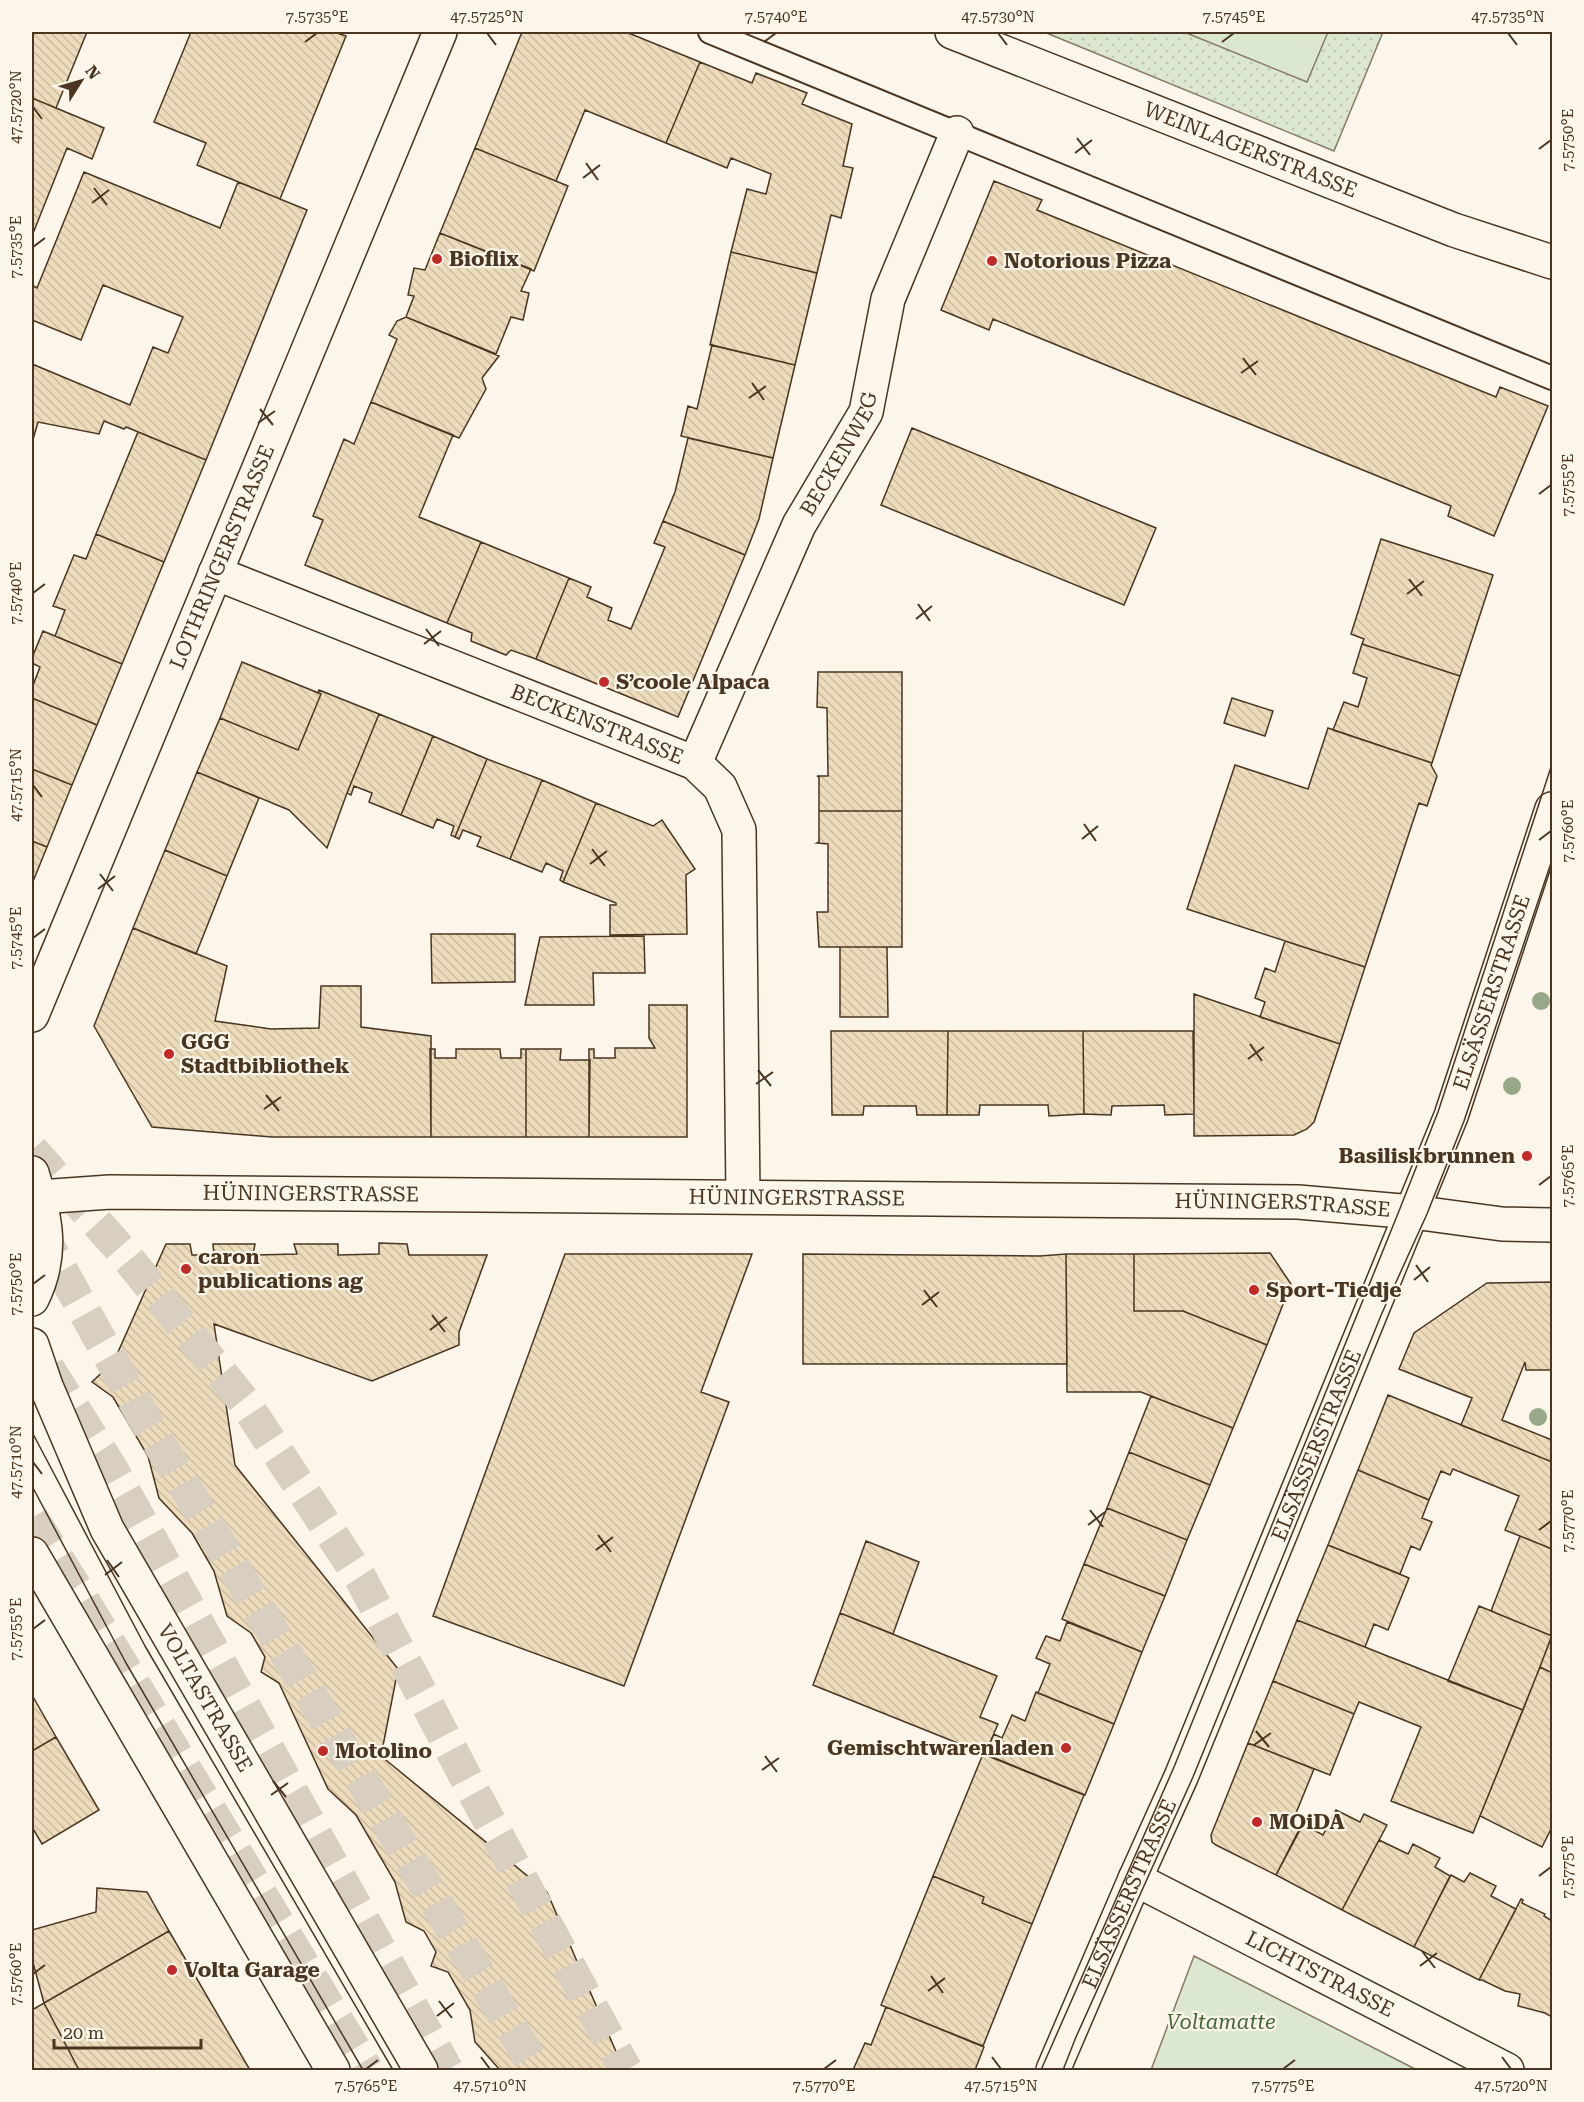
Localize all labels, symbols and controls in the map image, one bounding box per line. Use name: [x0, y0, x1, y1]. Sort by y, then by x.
text: 7.5735°E: [286, 8, 348, 26]
text: 47.5725°N: [450, 8, 524, 26]
text: 7.5740°E: [745, 8, 807, 26]
text: 47.5730°N: [961, 8, 1035, 26]
text: 7.5745°E: [1203, 8, 1265, 26]
text: 47.5735°N: [1471, 8, 1545, 26]
north arrow: [51, 51, 111, 111]
text: N: [81, 62, 104, 83]
text: 47.5720°N: [7, 70, 25, 144]
street label: WEINLAGERSTRASSE: [1141, 97, 1361, 203]
text: 7.5750°E: [1559, 109, 1577, 171]
text: 7.5735°E: [7, 216, 25, 278]
place label: Bioflix: [449, 247, 519, 271]
place label: Notorious Pizza: [1004, 249, 1172, 273]
marker: Bioflix: [430, 252, 444, 266]
marker: Notorious Pizza: [985, 254, 999, 268]
street label: BECKENWEG: [795, 390, 882, 520]
street label: LOTHRINGERSTRASSE: [165, 441, 279, 673]
text: 7.5755°E: [1559, 454, 1577, 516]
text: 7.5740°E: [7, 562, 25, 624]
place label: S’coole Alpaca: [616, 670, 770, 694]
marker: S’coole Alpaca: [597, 675, 611, 689]
street label: BECKENSTRASSE: [507, 679, 687, 769]
text: 47.5715°N: [7, 748, 25, 822]
text: 7.5760°E: [1559, 800, 1577, 862]
street label: ELSÄSSERSTRASSE: [1448, 891, 1535, 1093]
text: 7.5745°E: [7, 907, 25, 969]
place label: GGG Stadtbibliothek: [181, 1030, 350, 1078]
marker: GGG Stadtbibliothek: [162, 1047, 176, 1061]
place label: Basiliskbrunnen: [1338, 1144, 1515, 1168]
text: 7.5765°E: [1559, 1145, 1577, 1207]
marker: Basiliskbrunnen: [1520, 1149, 1534, 1163]
street label: HÜNINGERSTRASSE: [203, 1180, 419, 1207]
street label: HÜNINGERSTRASSE: [689, 1184, 905, 1211]
street label: HÜNINGERSTRASSE: [1174, 1188, 1392, 1222]
place label: caron publications ag: [198, 1245, 363, 1293]
text: 7.5750°E: [7, 1253, 25, 1315]
marker: caron publications ag: [179, 1262, 193, 1276]
place label: Sport-Tiedje: [1266, 1278, 1402, 1302]
marker: Sport-Tiedje: [1247, 1283, 1261, 1297]
street label: ELSÄSSERSTRASSE: [1267, 1346, 1366, 1545]
text: 47.5710°N: [7, 1425, 25, 1499]
text: 7.5770°E: [1559, 1490, 1577, 1552]
text: 7.5755°E: [7, 1598, 25, 1660]
street label: VOLTASTRASSE: [153, 1619, 257, 1776]
place label: Gemischtwarenladen: [827, 1736, 1054, 1760]
place label: Motolino: [335, 1739, 432, 1763]
marker: Gemischtwarenladen: [1059, 1741, 1073, 1755]
marker: Motolino: [316, 1744, 330, 1758]
street label: ELSÄSSERSTRASSE: [1077, 1795, 1181, 1992]
place label: MOiDA: [1269, 1810, 1345, 1834]
marker: MOiDA: [1250, 1815, 1264, 1829]
text: 7.5775°E: [1559, 1836, 1577, 1898]
street label: LICHTSTRASSE: [1242, 1926, 1398, 2022]
text: 7.5760°E: [7, 1943, 25, 2005]
place label: Volta Garage: [184, 1958, 320, 1982]
marker: Volta Garage: [165, 1963, 179, 1977]
park label: Voltamatte: [1166, 2010, 1276, 2034]
scale bar: [54, 2012, 201, 2050]
text: 20 m: [63, 2022, 104, 2043]
text: 7.5765°E: [335, 2077, 397, 2095]
text: 47.5710°N: [453, 2077, 527, 2095]
text: 7.5770°E: [793, 2077, 855, 2095]
text: 47.5715°N: [964, 2077, 1038, 2095]
text: 7.5775°E: [1252, 2077, 1314, 2095]
text: 47.5720°N: [1474, 2077, 1548, 2095]

